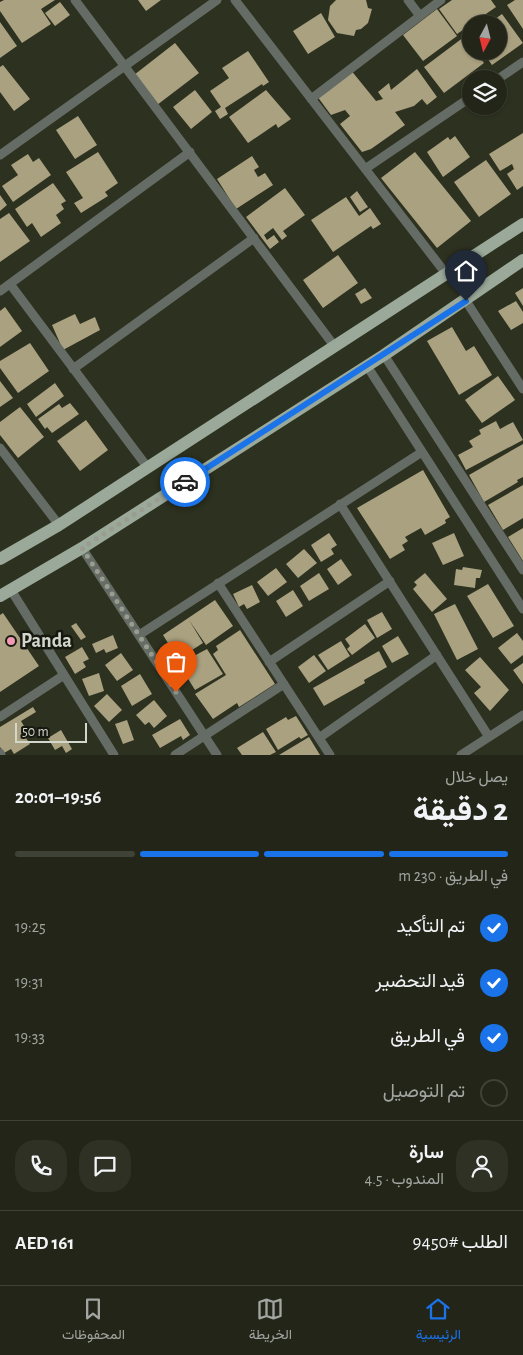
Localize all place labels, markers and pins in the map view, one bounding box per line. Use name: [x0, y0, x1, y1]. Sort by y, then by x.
pin: [445, 250, 487, 301]
place label: Panda: [21, 631, 72, 651]
marker: Panda: [5, 635, 17, 647]
pin: [155, 641, 197, 692]

